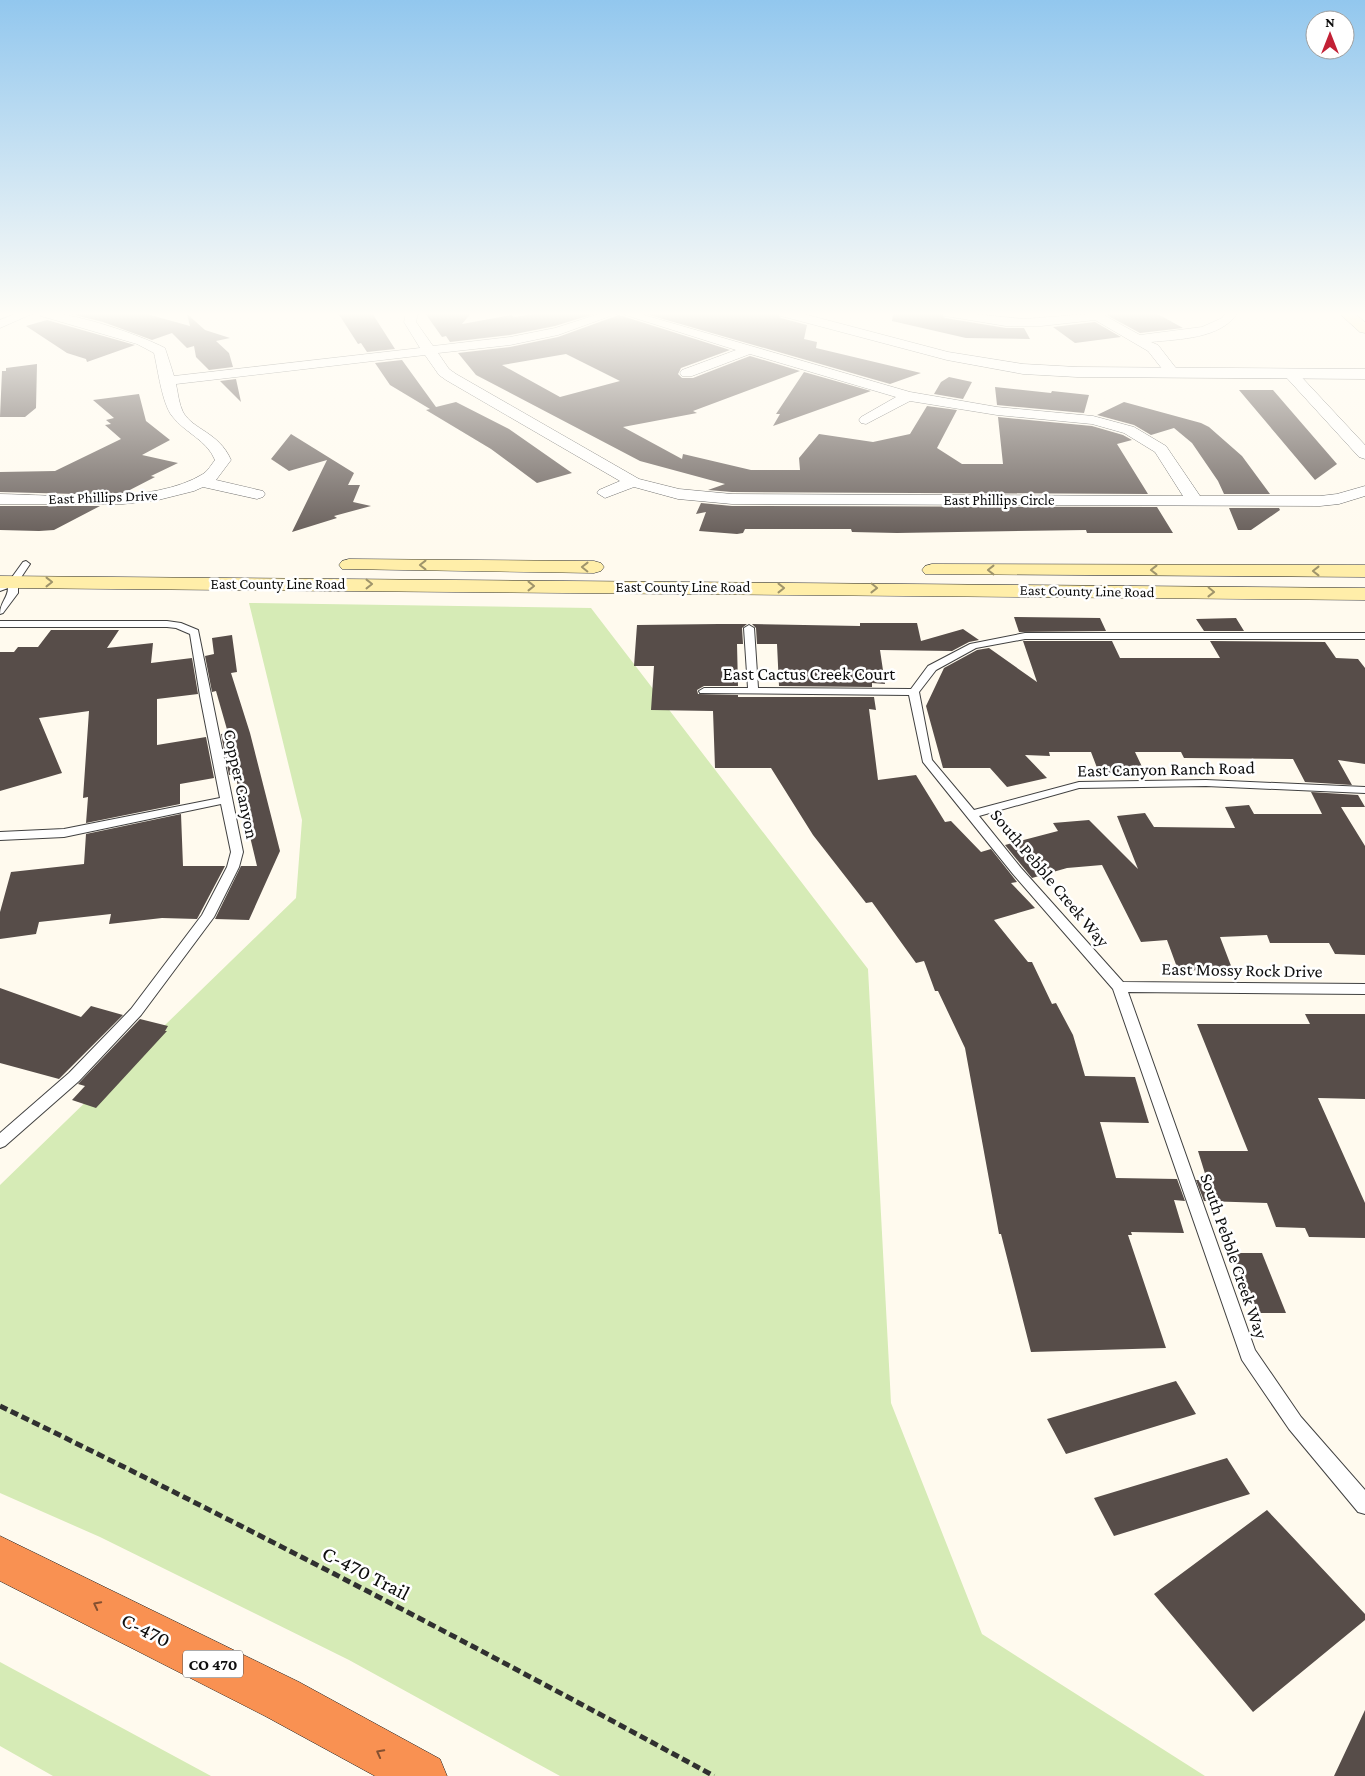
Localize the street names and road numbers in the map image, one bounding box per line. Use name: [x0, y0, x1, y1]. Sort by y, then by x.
street label: East Phillips Drive: [48, 487, 158, 508]
street label: East Phillips Circle: [943, 492, 1055, 509]
street label: East County Line Road: [211, 576, 346, 593]
street label: East County Line Road: [616, 579, 751, 596]
street label: East County Line Road: [1019, 582, 1155, 601]
street label: East Cactus Creek Court: [723, 664, 896, 684]
street label: Copper Canyon: [220, 728, 262, 841]
street label: East Canyon Ranch Road: [1077, 757, 1256, 781]
street label: South Pebble Creek Way: [987, 805, 1114, 951]
street label: East Mossy Rock Drive: [1161, 959, 1323, 981]
street label: South Pebble Creek Way: [1196, 1171, 1272, 1342]
street label: C-470 Trail: [318, 1541, 414, 1605]
street label: C-470: [118, 1608, 174, 1652]
road number: CO 470: [183, 1650, 243, 1678]

